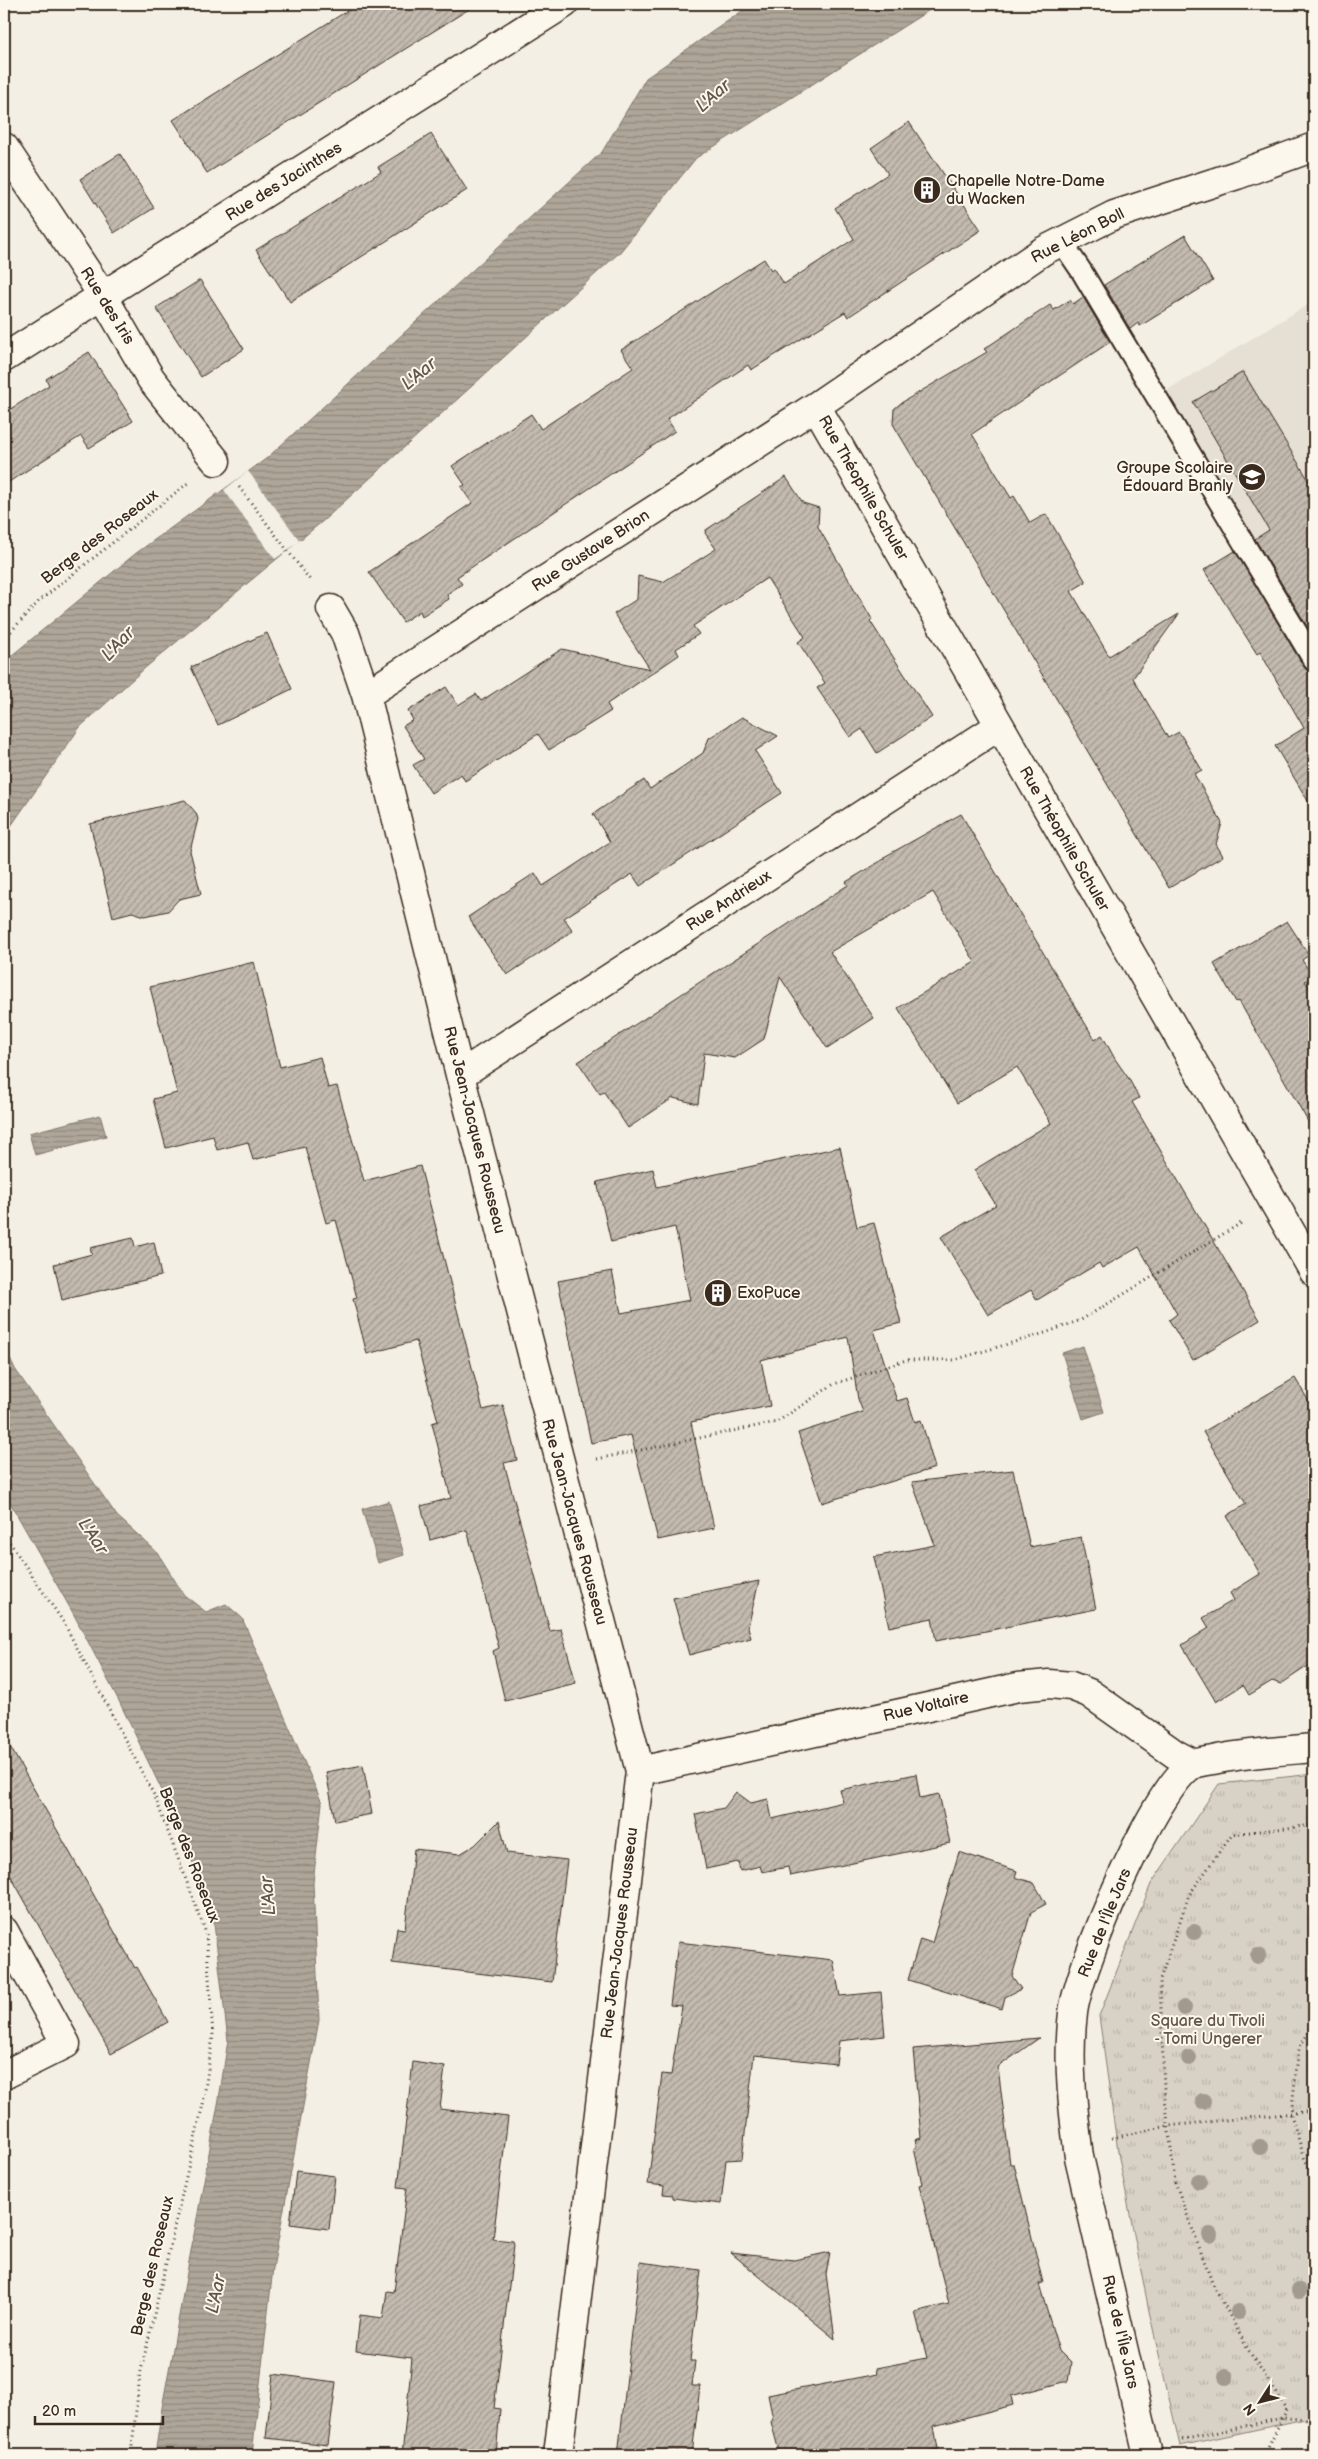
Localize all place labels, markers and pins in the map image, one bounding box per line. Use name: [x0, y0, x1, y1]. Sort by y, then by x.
place label: Chapelle Notre-Dame du Wacken: [946, 172, 1105, 209]
building icon: Chapelle Notre-Dame du Wacken: [912, 175, 942, 205]
place label: Groupe Scolaire Édouard Branly: [1116, 459, 1234, 496]
school or university icon: Groupe Scolaire Édouard Branly: [1237, 462, 1267, 492]
building icon: ExoPuce: [703, 1278, 733, 1308]
place label: ExoPuce: [737, 1284, 801, 1303]

